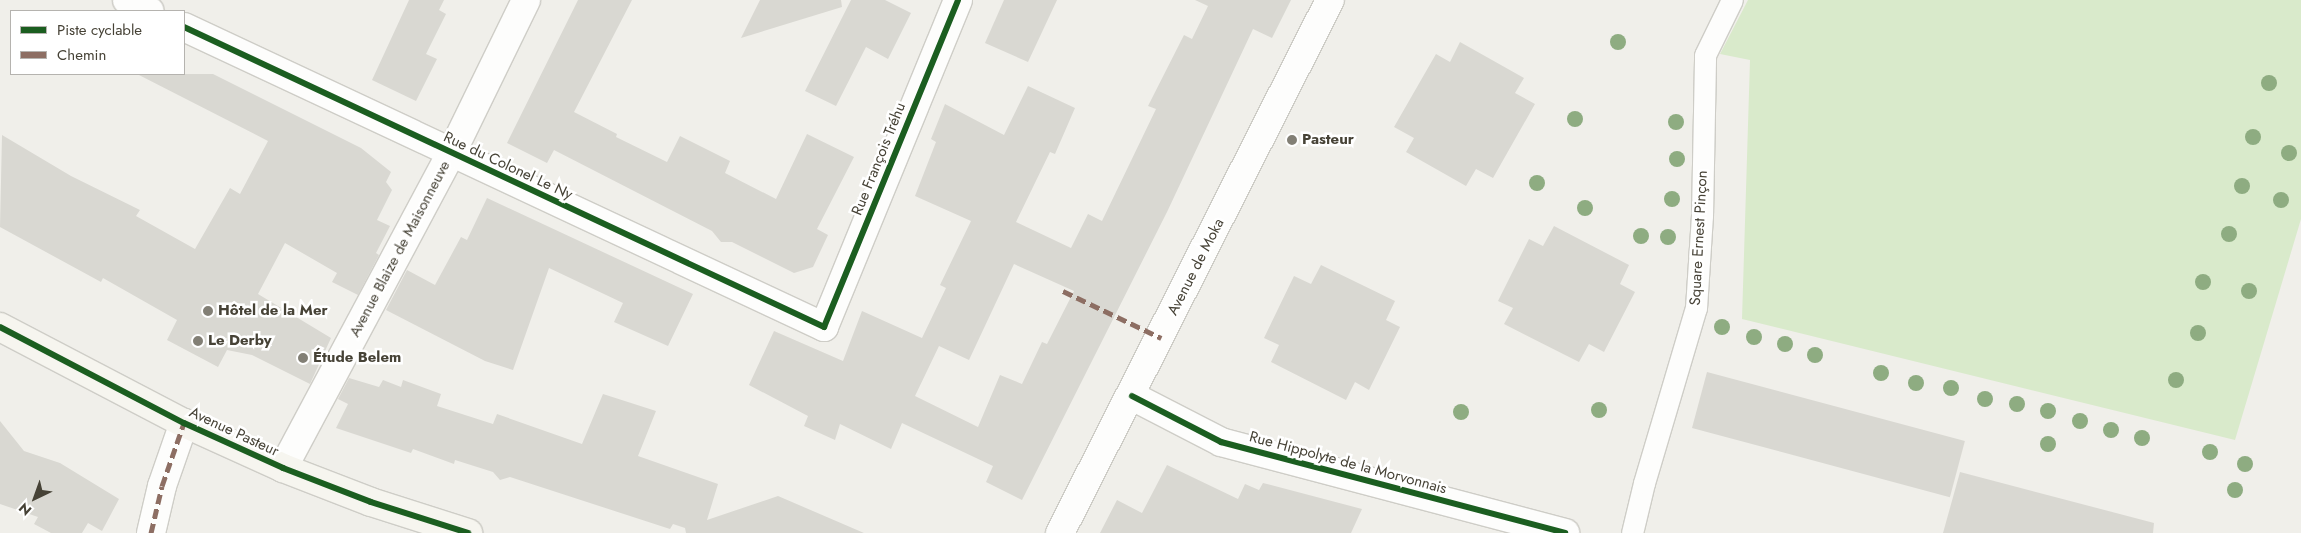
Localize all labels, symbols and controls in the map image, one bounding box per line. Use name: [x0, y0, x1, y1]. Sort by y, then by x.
legend: [10, 10, 185, 75]
text: Piste cyclable: [57, 19, 142, 41]
text: Chemin: [57, 44, 106, 66]
street label: Rue François Tréhu: [848, 100, 910, 218]
street label: Rue du Colonel Le Ny: [441, 128, 575, 204]
place label: Pasteur: [1302, 131, 1354, 149]
marker: Pasteur: [1286, 134, 1298, 146]
street label: Avenue Blaize de Maisonneuve: [346, 158, 454, 340]
street label: Square Ernest Pinçon: [1686, 170, 1712, 306]
street label: Avenue de Moka: [1164, 216, 1228, 318]
place label: Hôtel de la Mer: [218, 302, 328, 320]
marker: Hôtel de la Mer: [202, 305, 214, 317]
place label: Le Derby: [208, 332, 272, 350]
marker: Le Derby: [192, 335, 204, 347]
place label: Étude Belem: [313, 349, 401, 367]
marker: Étude Belem: [297, 352, 309, 364]
street label: Avenue Pasteur: [186, 403, 282, 461]
street label: Rue Hippolyte de la Morvonnais: [1247, 428, 1449, 498]
north arrow: [10, 473, 60, 523]
text: N: [14, 498, 36, 520]

